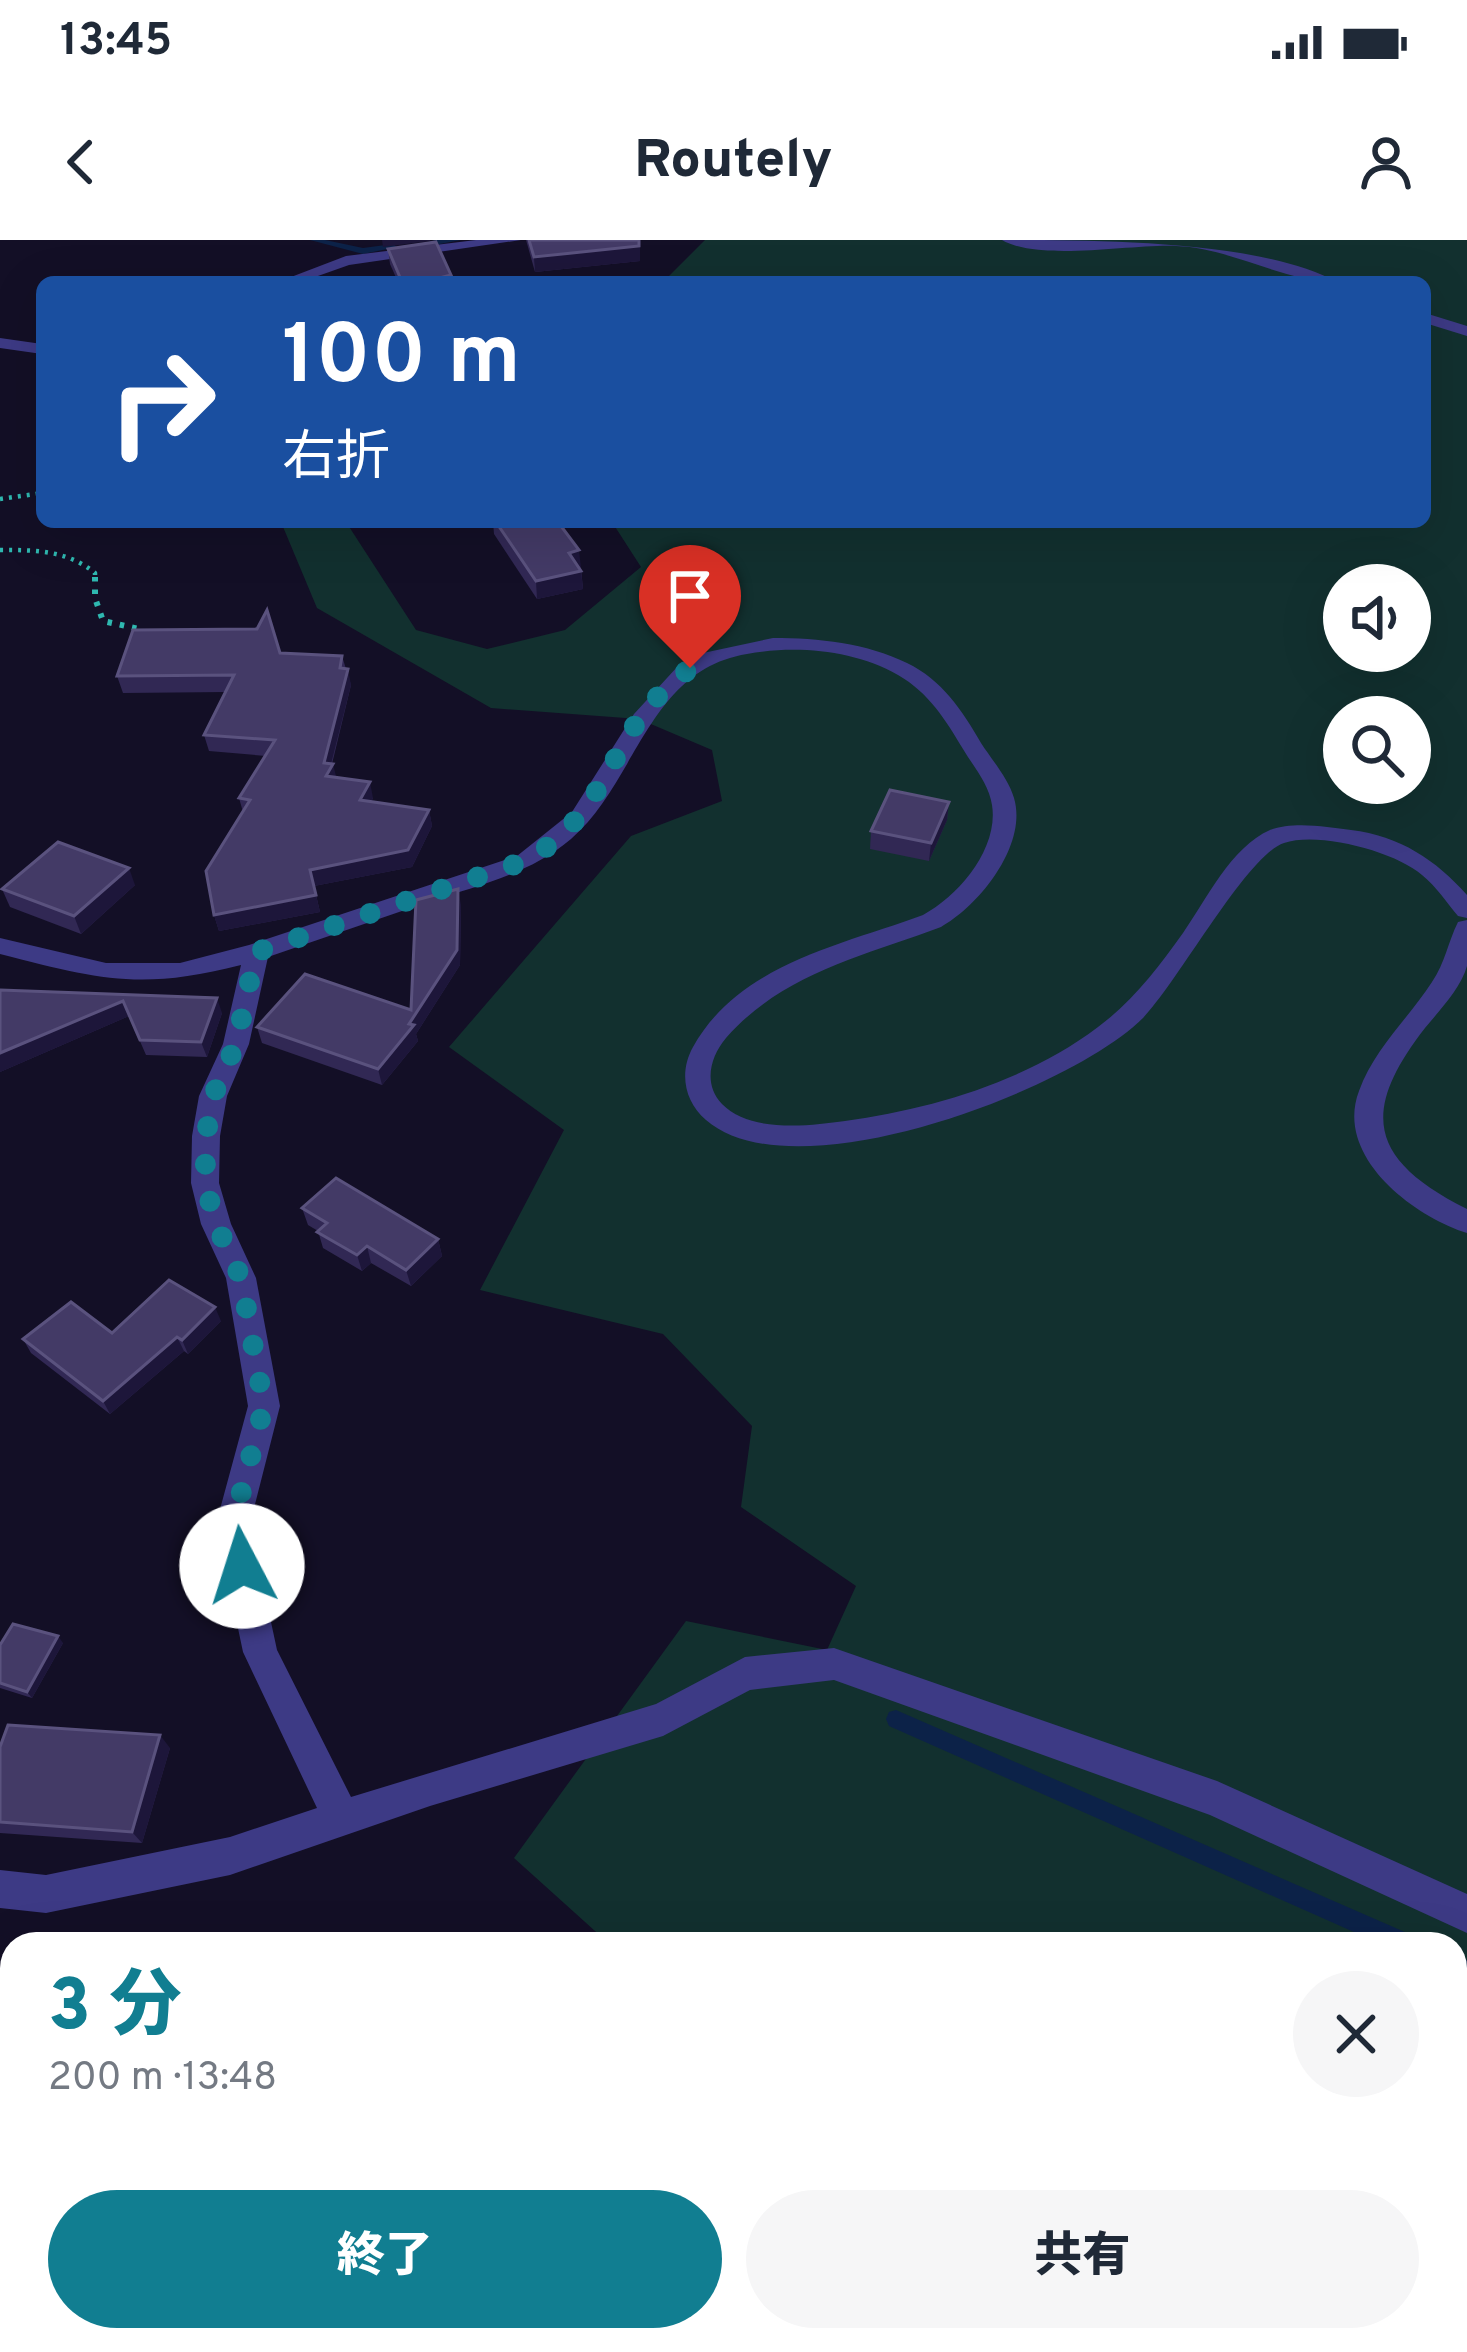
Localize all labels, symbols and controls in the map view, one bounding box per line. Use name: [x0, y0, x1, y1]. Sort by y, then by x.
text: 13:45: [60, 14, 172, 71]
text: Routely: [634, 128, 833, 197]
icon: back: [48, 129, 114, 195]
icon: person: [1353, 129, 1419, 195]
text: 100 m: [282, 307, 521, 413]
icon: right: [84, 324, 240, 480]
text: 右折: [282, 426, 390, 495]
pin: [639, 545, 741, 668]
icon: arrive: [657, 563, 723, 629]
map controls: [1323, 564, 1431, 804]
button: sound: [1323, 564, 1431, 672]
button: search: [1323, 696, 1431, 804]
position arrow: [179, 1503, 305, 1629]
text: 3 分: [48, 1964, 182, 2056]
button: close: [1293, 1971, 1419, 2097]
text: 200 m · 13:48: [48, 2055, 277, 2104]
button: 終了: [48, 2190, 722, 2328]
button: 共有: [746, 2190, 1419, 2328]

